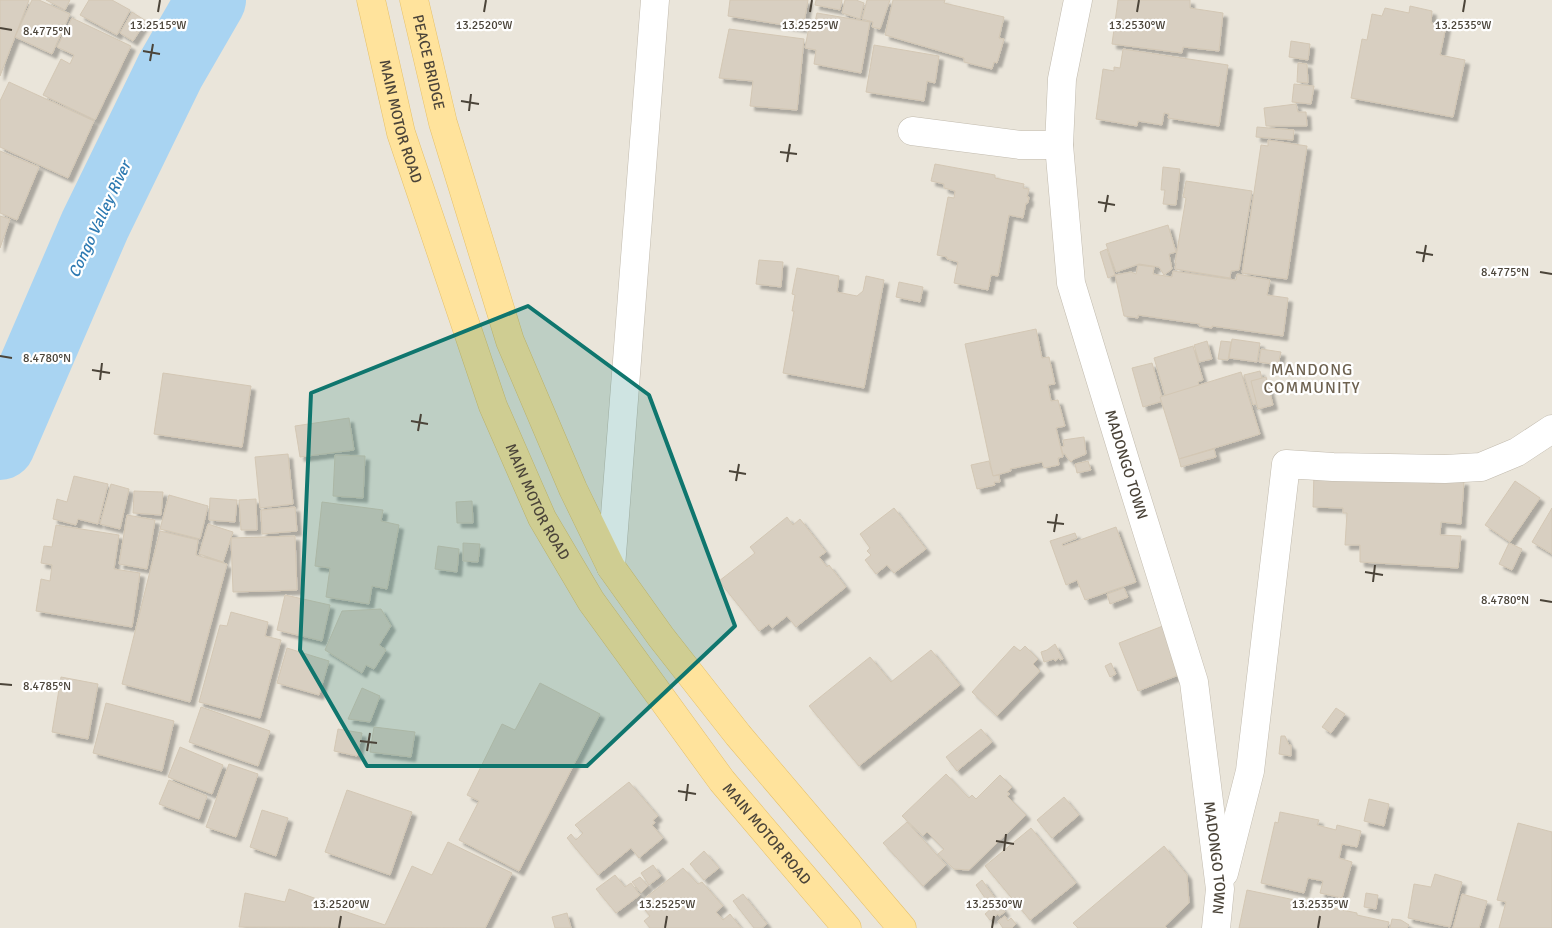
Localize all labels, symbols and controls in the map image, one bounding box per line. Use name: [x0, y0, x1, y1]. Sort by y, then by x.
street label: PEACE BRIDGE: [409, 13, 449, 112]
text: 13.2515°W: [130, 18, 186, 33]
text: 13.2520°W: [456, 18, 512, 33]
text: 13.2525°W: [782, 18, 838, 33]
text: 13.2530°W: [1109, 18, 1165, 33]
text: 13.2535°W: [1435, 18, 1491, 33]
text: 8.4775°N: [23, 24, 71, 39]
street label: MAIN MOTOR ROAD: [376, 58, 426, 185]
water label: Congo Valley River: [64, 156, 137, 281]
text: 8.4775°N: [1481, 265, 1529, 280]
text: 8.4780°N: [23, 351, 71, 366]
district label: MANDONG COMMUNITY: [1263, 360, 1361, 398]
street label: MADONGO TOWN: [1101, 408, 1152, 522]
street label: MAIN MOTOR ROAD: [502, 441, 574, 563]
text: 8.4780°N: [1481, 593, 1529, 608]
text: 8.4785°N: [23, 679, 71, 694]
street label: MAIN MOTOR ROAD: [719, 779, 815, 888]
street label: MADONGO TOWN: [1200, 800, 1229, 915]
text: 13.2520°W: [313, 897, 369, 912]
text: 13.2525°W: [639, 897, 695, 912]
text: 13.2530°W: [966, 897, 1022, 912]
text: 13.2535°W: [1292, 897, 1348, 912]

